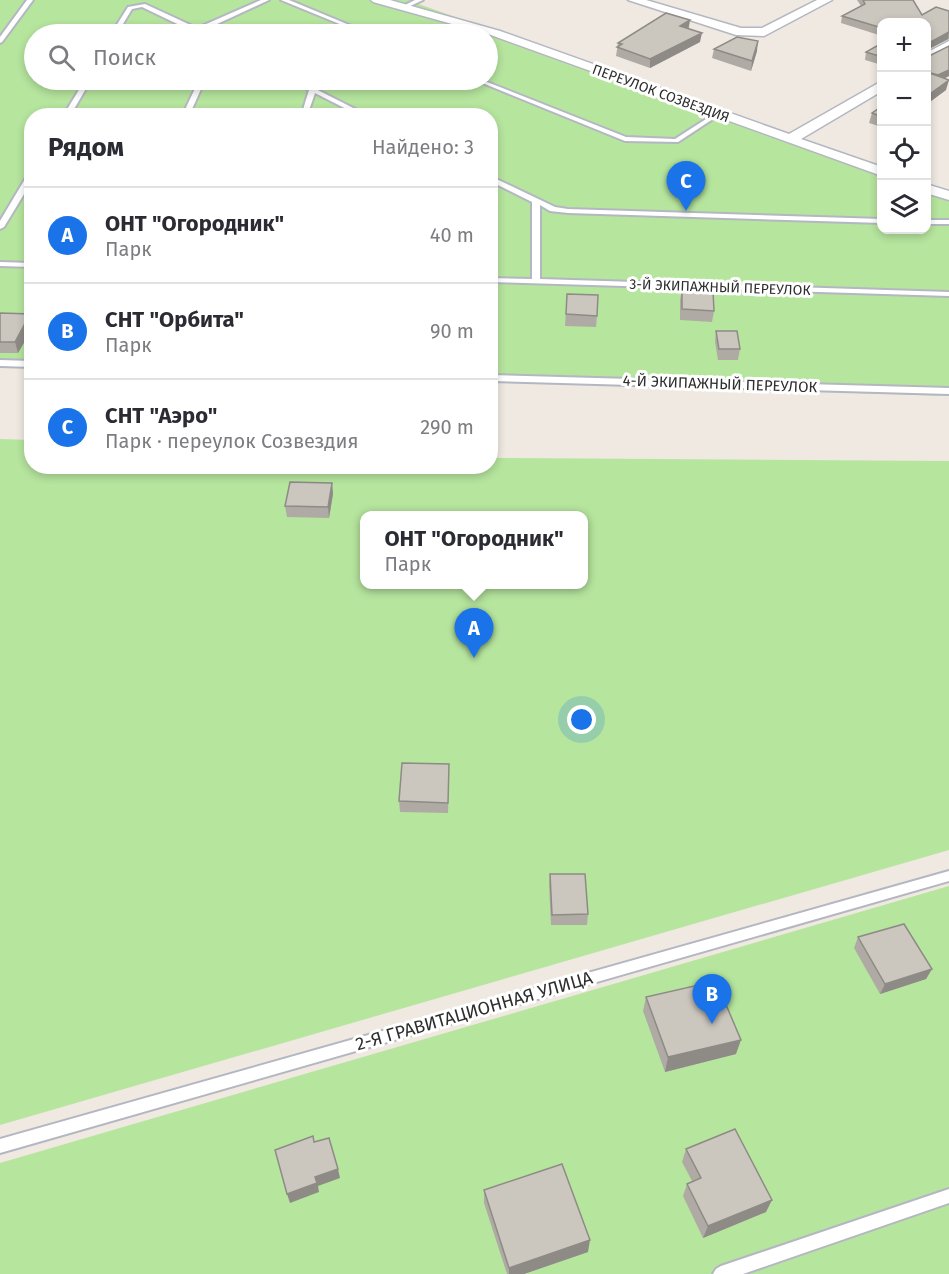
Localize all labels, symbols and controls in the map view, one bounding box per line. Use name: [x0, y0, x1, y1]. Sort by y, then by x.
map controls: [877, 18, 931, 234]
button: +: [877, 18, 931, 72]
search box: [24, 24, 498, 90]
icon: search: [45, 41, 78, 74]
text: Поиск: [93, 44, 156, 71]
street label: ПЕРЕУЛОК СОЗВЕЗДИЯ: [590, 61, 732, 126]
button: −: [877, 72, 931, 126]
button: locate: [877, 126, 931, 180]
text: Рядом: [48, 132, 124, 163]
text: Найдено: 3: [372, 135, 474, 159]
pin: C: [666, 162, 706, 211]
button: layers: [877, 180, 931, 234]
text: ОНТ "Огородник": [105, 210, 284, 237]
text: A: [62, 223, 73, 247]
text: 40 m: [430, 223, 474, 247]
text: Парк: [105, 237, 152, 261]
street label: 3-Й ЭКИПАЖНЫЙ ПЕРЕУЛОК: [629, 276, 812, 299]
text: СНТ "Орбита": [105, 306, 244, 333]
text: B: [61, 319, 74, 343]
text: 90 m: [430, 319, 474, 343]
text: Парк: [105, 333, 152, 357]
street label: 4-Й ЭКИПАЖНЫЙ ПЕРЕУЛОК: [622, 372, 818, 396]
text: СНТ "Аэро": [105, 402, 218, 429]
text: C: [62, 415, 73, 439]
text: 290 m: [420, 415, 474, 439]
text: Парк · переулок Созвездия: [105, 429, 359, 453]
popup: [360, 511, 588, 589]
text: ОНТ "Огородник": [384, 525, 564, 552]
text: Парк: [384, 552, 431, 576]
pin: A: [454, 608, 494, 658]
your location: [567, 705, 596, 734]
street label: 2-Я ГРАВИТАЦИОННАЯ УЛИЦА: [353, 966, 596, 1055]
pin: B: [692, 974, 732, 1024]

